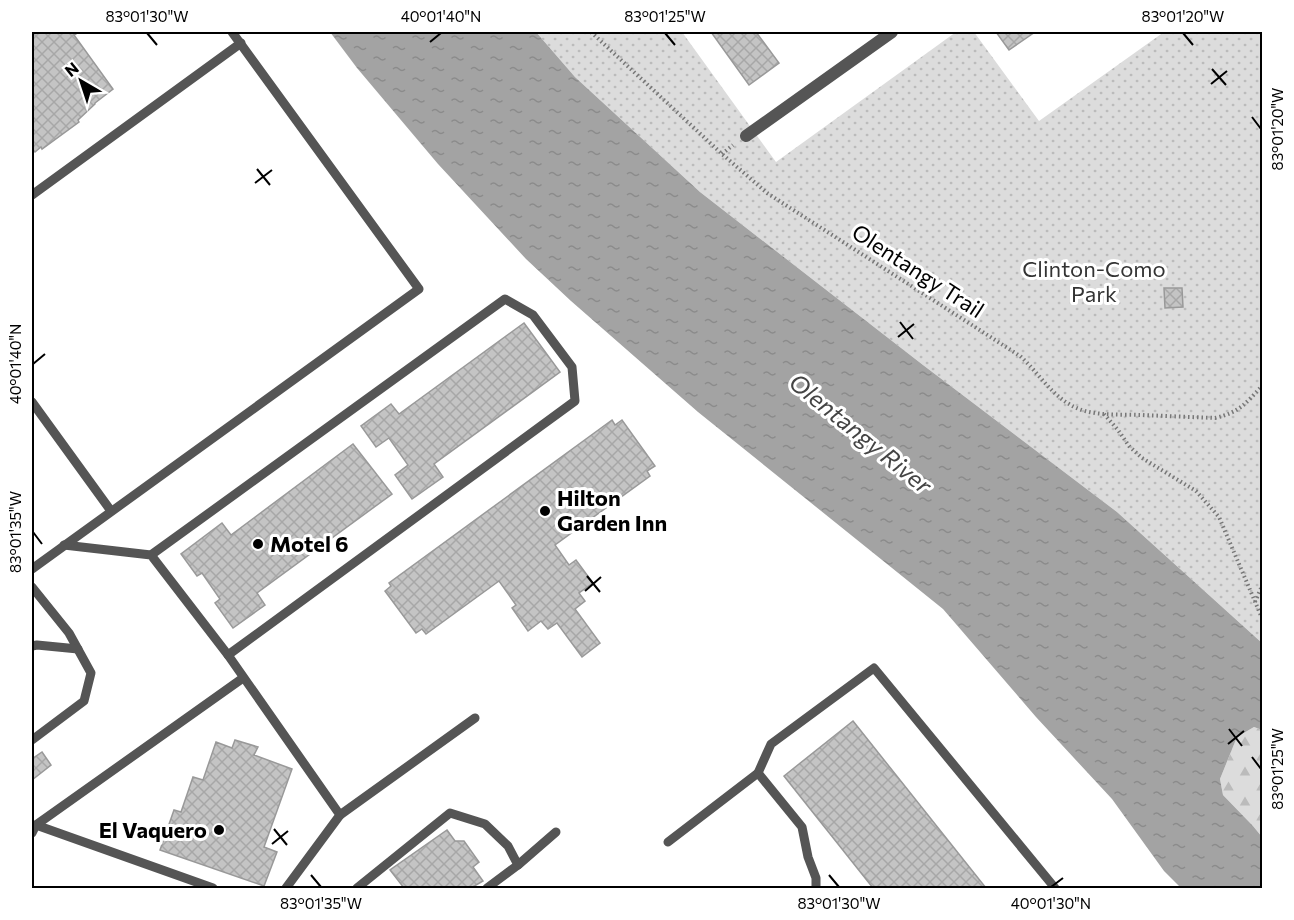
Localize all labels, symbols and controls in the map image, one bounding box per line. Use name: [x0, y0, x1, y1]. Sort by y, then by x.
text: 83°01'30"W: [105, 7, 189, 25]
text: 40°01'40"N: [401, 7, 481, 25]
text: 83°01'25"W: [624, 7, 706, 25]
text: 83°01'20"W: [1142, 7, 1224, 25]
north arrow: [51, 51, 111, 111]
text: N: [61, 58, 82, 80]
text: 83°01'20"W: [1268, 88, 1286, 170]
street label: Olentangy Trail: [847, 218, 989, 323]
park label: Clinton-Como Park: [1022, 255, 1166, 307]
text: 40°01'40"N: [6, 324, 24, 404]
water label: Olentangy River: [784, 367, 939, 500]
place label: Hilton Garden Inn: [557, 484, 667, 536]
text: 83°01'35"W: [6, 491, 24, 573]
marker: Hilton Garden Inn: [538, 504, 552, 518]
place label: Motel 6: [270, 530, 349, 557]
marker: Motel 6: [251, 537, 265, 551]
text: 83°01'25"W: [1268, 728, 1286, 810]
place label: El Vaquero: [99, 816, 207, 843]
marker: El Vaquero: [212, 823, 226, 837]
text: 83°01'35"W: [280, 894, 362, 912]
text: 83°01'30"W: [797, 894, 881, 912]
text: 40°01'30"N: [1011, 894, 1091, 912]

